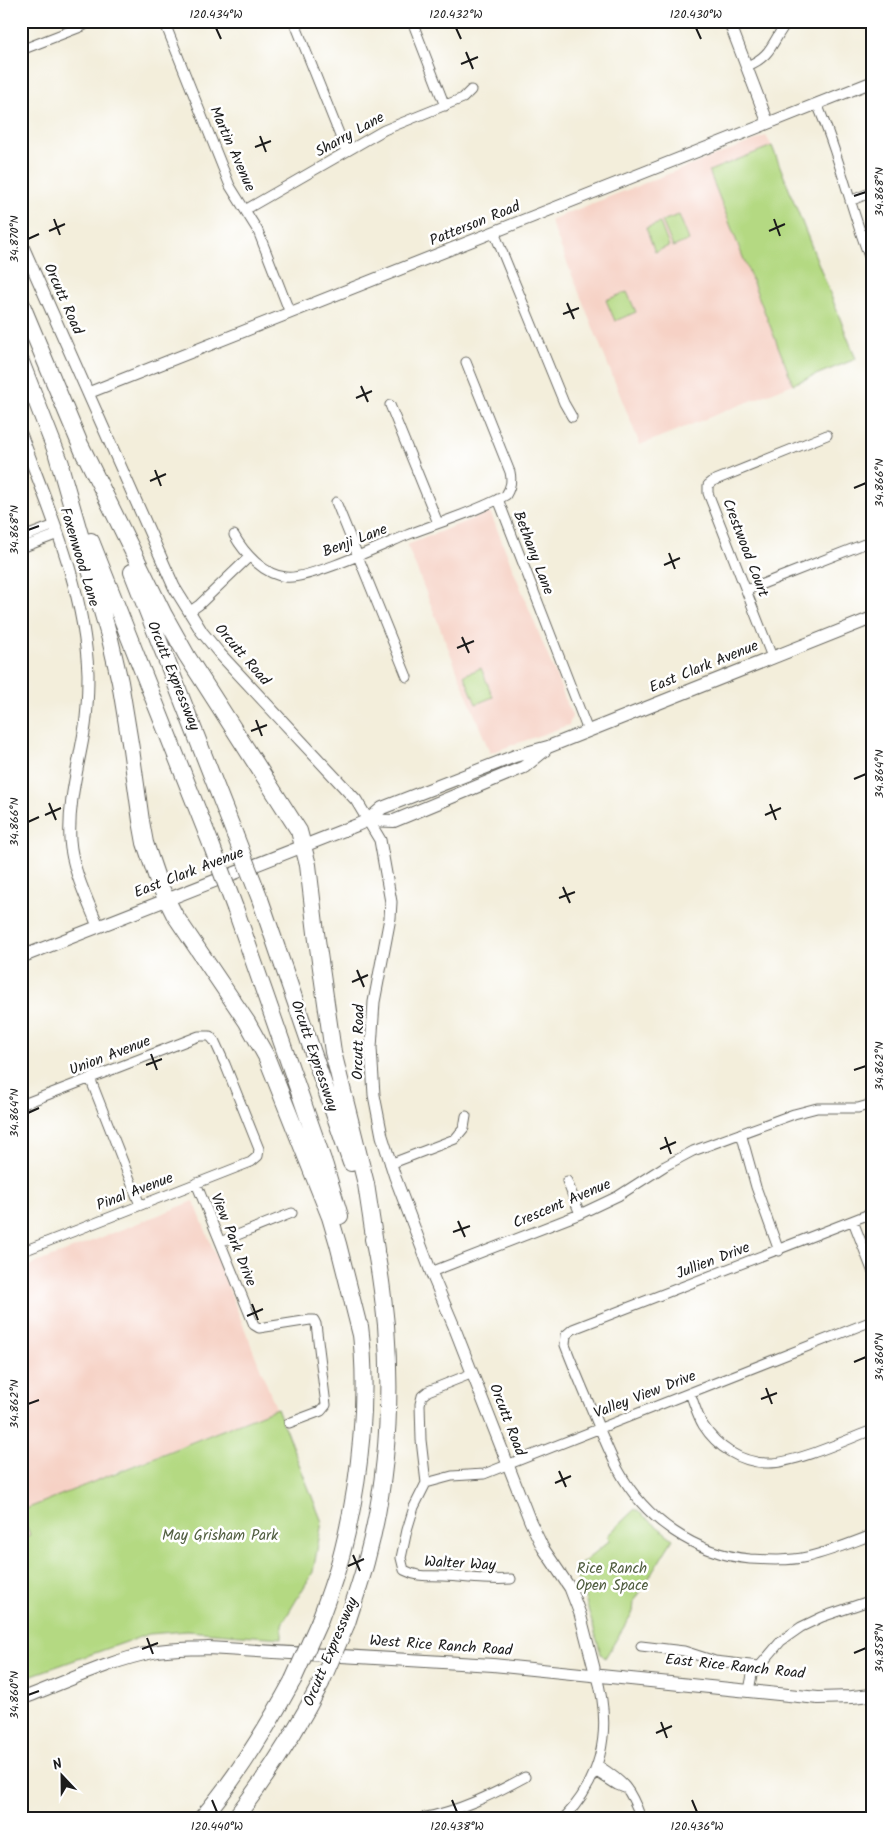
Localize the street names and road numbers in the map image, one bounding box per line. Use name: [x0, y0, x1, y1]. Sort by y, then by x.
street label: Martin Avenue: [202, 102, 262, 196]
street label: Sharry Lane: [311, 106, 389, 164]
street label: Patterson Road: [426, 195, 524, 253]
street label: Orcutt Road: [37, 260, 90, 339]
street label: Crestwood Court: [715, 495, 775, 601]
street label: Foxenwood Lane: [52, 504, 106, 610]
street label: Bethany Lane: [506, 508, 560, 599]
street label: Benji Lane: [319, 518, 391, 564]
street label: Orcutt Expressway: [140, 617, 206, 735]
street label: Orcutt Road: [208, 619, 276, 692]
street label: East Clark Avenue: [646, 634, 762, 700]
street label: East Clark Avenue: [131, 841, 248, 905]
street label: Orcutt Expressway: [284, 997, 345, 1116]
street label: Orcutt Road: [346, 1003, 372, 1080]
street label: Union Avenue: [66, 1029, 154, 1083]
street label: Pinal Avenue: [93, 1166, 177, 1218]
street label: Crescent Avenue: [509, 1172, 615, 1235]
street label: View Park Drive: [203, 1190, 263, 1291]
street label: Jullien Drive: [673, 1236, 754, 1286]
street label: Valley View Drive: [590, 1364, 700, 1426]
street label: Orcutt Road: [482, 1380, 532, 1460]
street label: Walter Way: [424, 1550, 497, 1578]
street label: Orcutt Expressway: [297, 1593, 365, 1710]
street label: West Rice Ranch Road: [369, 1629, 514, 1663]
street label: East Rice Ranch Road: [664, 1648, 807, 1686]

